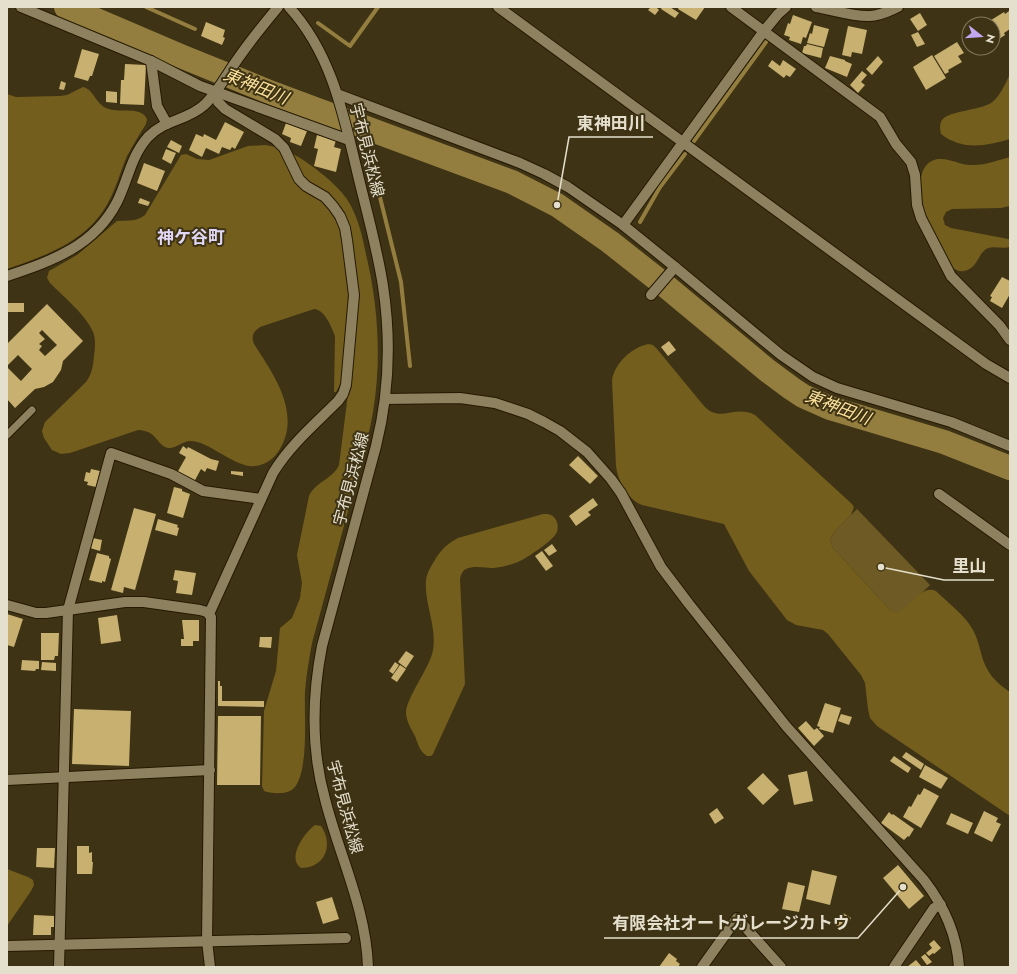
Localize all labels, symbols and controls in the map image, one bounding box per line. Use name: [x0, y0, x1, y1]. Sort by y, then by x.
north arrow: [961, 16, 1001, 56]
text: N: [982, 32, 999, 45]
water label: 東神田川: [220, 62, 294, 111]
street label: 宇布見浜松線: [344, 101, 390, 199]
callout: 東神田川: [569, 108, 653, 137]
text: 東神田川: [577, 111, 645, 135]
district label: 神ケ谷町: [157, 225, 225, 249]
water label: 東神田川: [802, 384, 876, 431]
street label: 宇布見浜松線: [327, 430, 375, 528]
callout: 里山: [944, 551, 994, 580]
text: 里山: [952, 554, 986, 578]
street label: 宇布見浜松線: [321, 758, 369, 856]
callout: 有限会社オートガレージカトウ: [604, 909, 858, 938]
text: 有限会社オートガレージカトウ: [612, 911, 850, 935]

